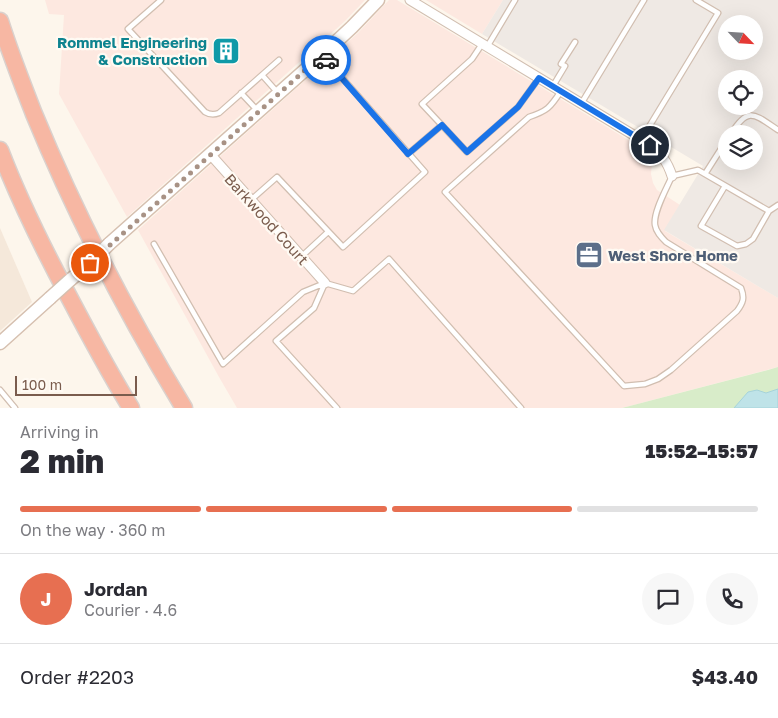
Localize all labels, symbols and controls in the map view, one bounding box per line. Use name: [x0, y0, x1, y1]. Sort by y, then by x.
north arrow: [718, 15, 762, 60]
map controls: [718, 15, 763, 170]
place label: Rommel Engineering & Construction: [57, 33, 207, 68]
courier: [301, 35, 351, 85]
building icon: Rommel Engineering & Construction: [211, 36, 241, 66]
icon: car: [312, 46, 340, 74]
button: locate: [718, 70, 763, 115]
pin: [629, 124, 671, 166]
button: layers: [718, 125, 763, 170]
icon: home: [636, 131, 664, 159]
street label: Barkwood Court: [221, 170, 313, 268]
office icon: West Shore Home: [574, 240, 604, 270]
pin: [69, 242, 111, 284]
place label: West Shore Home: [608, 246, 738, 264]
icon: bag: [76, 249, 104, 277]
scale bar: [15, 373, 138, 396]
text: 100 m: [22, 376, 62, 393]
text: Arriving in: [20, 422, 99, 442]
text: 15:52–15:57: [645, 439, 758, 462]
text: 2 min: [20, 442, 104, 480]
text: On the way · 360 m: [20, 520, 165, 540]
button: chat: [642, 573, 694, 625]
button: phone: [706, 573, 758, 625]
text: Jordan: [84, 577, 148, 600]
text: J: [41, 587, 51, 610]
text: Courier · 4.6: [84, 600, 177, 620]
text: Order #2203: [20, 665, 134, 688]
text: $43.40: [691, 665, 758, 688]

